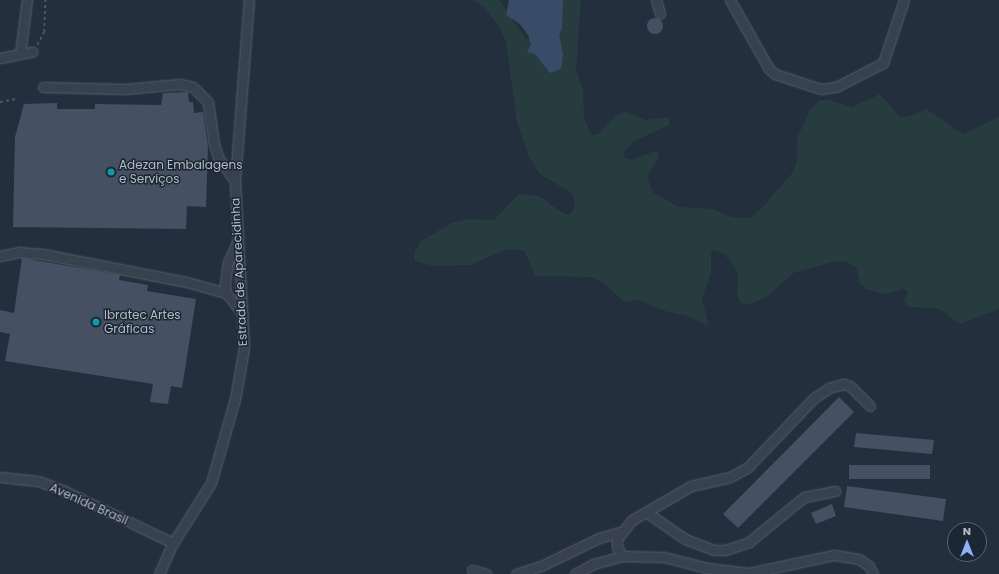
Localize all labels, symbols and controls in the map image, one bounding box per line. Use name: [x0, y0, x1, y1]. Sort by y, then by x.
place label: Adezan Embalagens e Serviços: [119, 158, 242, 186]
marker: Adezan Embalagens e Serviços: [106, 167, 116, 177]
street label: Estrada de Aparecidinha: [228, 197, 250, 347]
place label: Ibratec Artes Gráficas: [104, 308, 181, 336]
marker: Ibratec Artes Gráficas: [91, 317, 101, 327]
street label: Avenida Brasil: [48, 480, 130, 528]
north arrow: [947, 522, 987, 562]
text: N: [963, 523, 971, 539]

